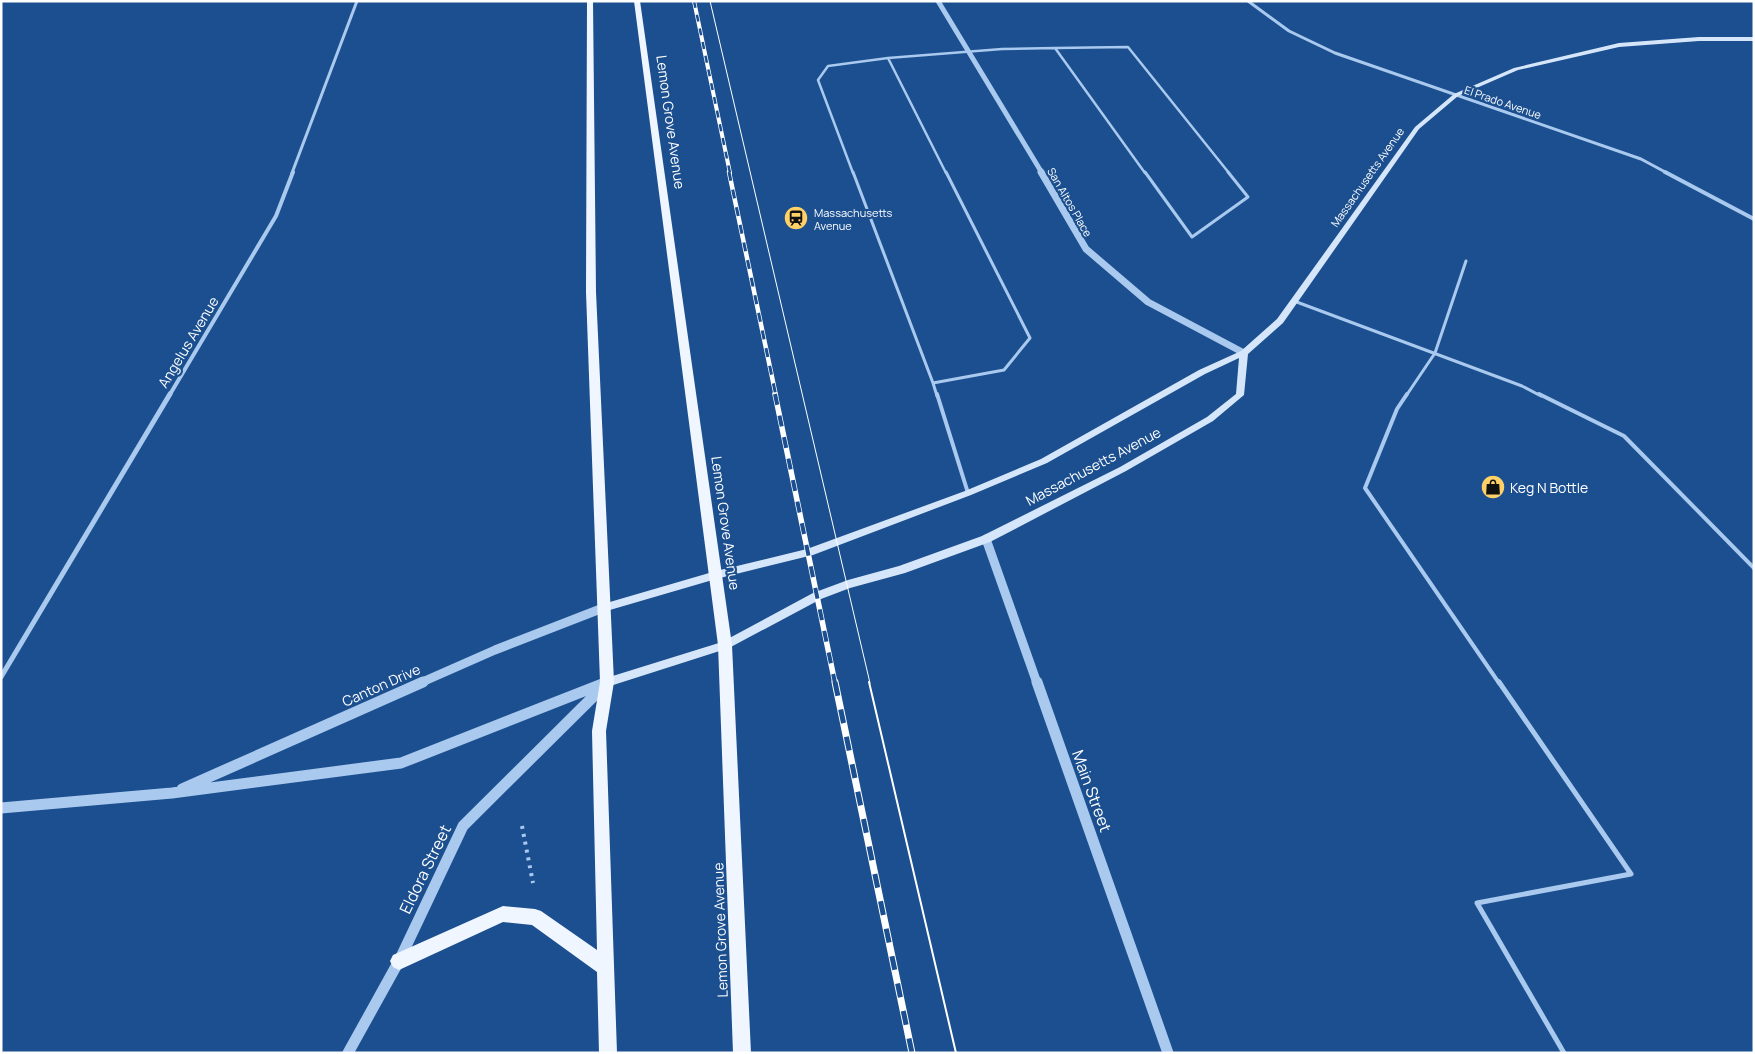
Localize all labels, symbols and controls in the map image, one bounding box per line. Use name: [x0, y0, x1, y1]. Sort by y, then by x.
street label: Lemon Grove Avenue: [652, 54, 690, 190]
street label: El Prado Avenue: [1463, 82, 1544, 122]
street label: Massachusetts Avenue: [1327, 124, 1407, 230]
street label: San Altos Place: [1044, 165, 1096, 240]
station icon: Massachusetts Avenue: [783, 205, 809, 231]
place label: Massachusetts Avenue: [814, 205, 893, 233]
street label: Angelus Avenue: [153, 293, 223, 391]
street label: Massachusetts Avenue: [1022, 422, 1164, 510]
street label: Lemon Grove Avenue: [707, 455, 745, 591]
shop icon: Keg N Bottle: [1480, 474, 1506, 500]
place label: Keg N Bottle: [1510, 478, 1588, 497]
street label: Canton Drive: [339, 659, 423, 711]
street label: Main Street: [1067, 747, 1117, 835]
street label: Eldora Street: [394, 821, 456, 917]
street label: Lemon Grove Avenue: [708, 862, 732, 998]

